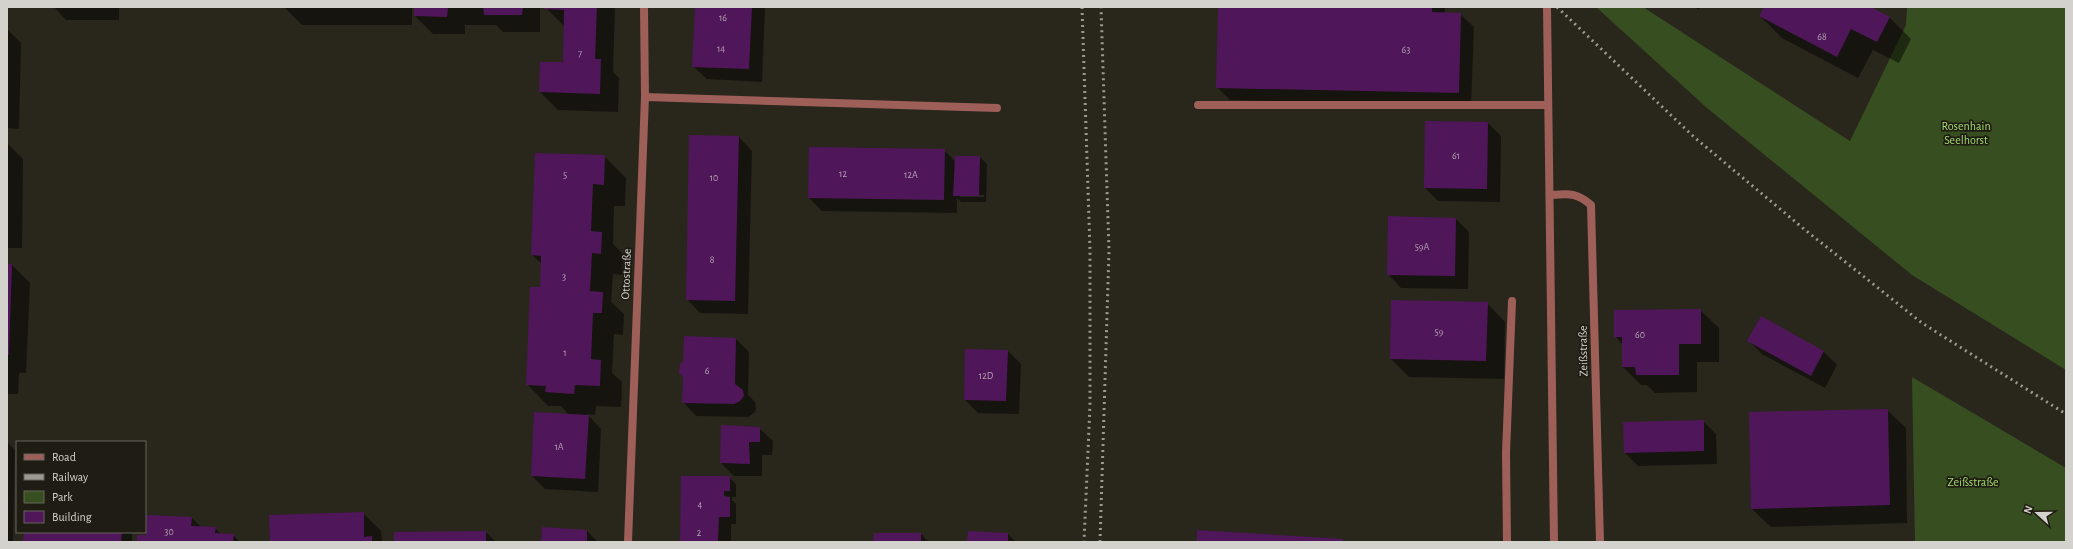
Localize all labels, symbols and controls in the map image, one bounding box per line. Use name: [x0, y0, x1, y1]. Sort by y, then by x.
house number: 16: [719, 13, 727, 23]
house number: 68: [1817, 32, 1827, 42]
house number: 14: [717, 44, 725, 54]
house number: 63: [1402, 45, 1410, 55]
house number: 7: [578, 49, 582, 59]
park label: Rosenhain Seelhorst: [1941, 120, 1991, 146]
house number: 61: [1452, 151, 1460, 161]
house number: 12: [839, 169, 847, 179]
house number: 5: [563, 170, 567, 180]
house number: 12A: [904, 170, 918, 180]
house number: 10: [710, 173, 718, 183]
house number: 59A: [1415, 242, 1430, 252]
street label: Ottostraße: [619, 248, 633, 300]
house number: 8: [710, 255, 715, 265]
house number: 3: [562, 272, 566, 282]
street label: Zeißstraße: [1577, 325, 1589, 377]
house number: 59: [1435, 327, 1444, 337]
house number: 60: [1635, 330, 1645, 340]
house number: 1: [563, 348, 567, 358]
house number: 6: [705, 366, 710, 376]
house number: 12D: [979, 371, 994, 381]
legend: [16, 441, 146, 533]
house number: 1A: [554, 442, 564, 452]
text: Road: [52, 451, 76, 463]
text: Railway: [52, 471, 88, 484]
park label: Zeißstraße: [1948, 476, 1998, 488]
text: Park: [52, 491, 73, 503]
north arrow: [2017, 493, 2057, 533]
house number: 4: [698, 500, 703, 510]
text: N: [2022, 504, 2035, 515]
text: Building: [52, 511, 92, 523]
house number: 30: [164, 527, 174, 537]
house number: 2: [697, 528, 702, 538]

